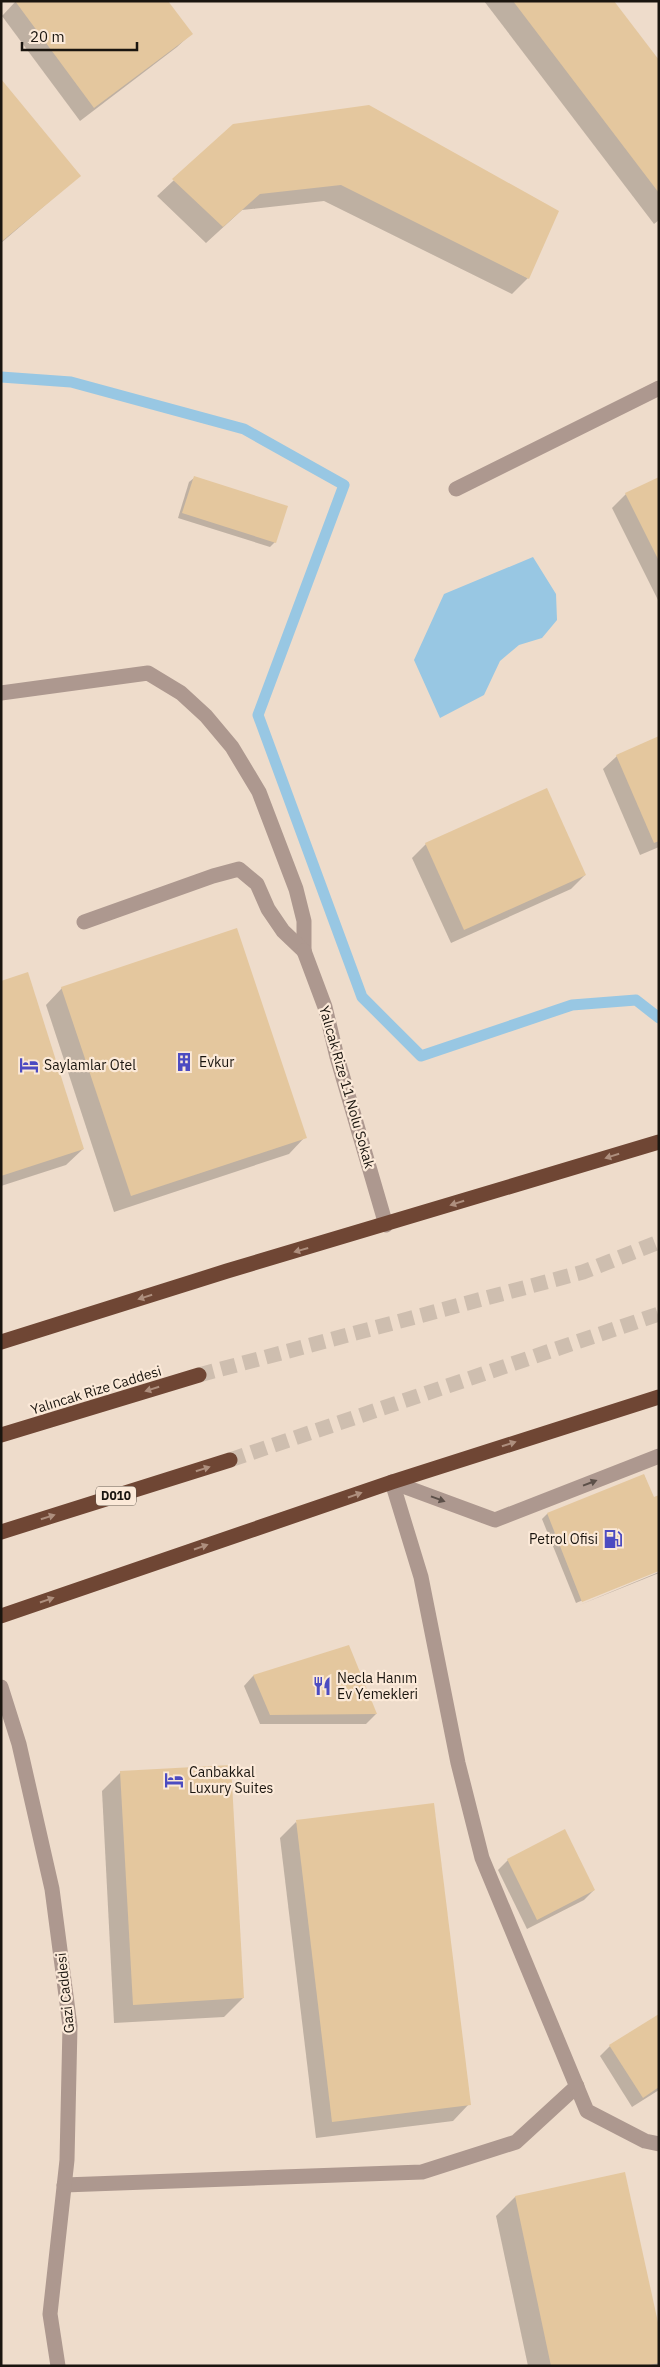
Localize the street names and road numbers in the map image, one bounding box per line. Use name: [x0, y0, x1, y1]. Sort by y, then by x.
street label: Yalıcak Rize 11 Nolu Sokak: [315, 1004, 379, 1171]
street label: Yalıncak Rize Caddesi: [28, 1362, 164, 1418]
road number: D010: [96, 1486, 136, 1505]
street label: Gazi Caddesi: [52, 1952, 78, 2034]

